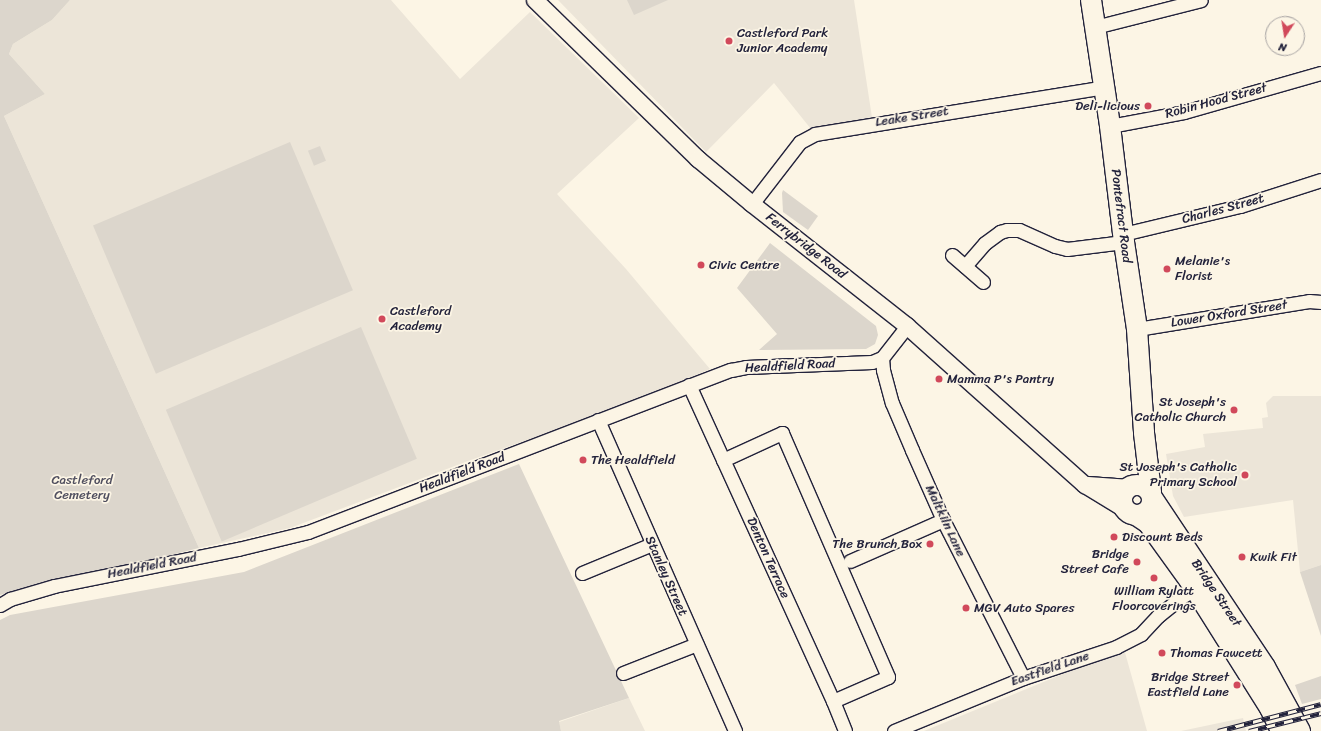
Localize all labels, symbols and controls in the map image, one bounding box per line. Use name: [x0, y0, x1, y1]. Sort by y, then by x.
north arrow: [1265, 16, 1305, 56]
place label: Castleford Park Junior Academy: [737, 26, 828, 57]
marker: Castleford Park Junior Academy: [724, 36, 734, 46]
text: N: [1277, 37, 1288, 57]
street label: Robin Hood Street: [1163, 80, 1269, 122]
place label: Deli-licious: [1075, 98, 1140, 114]
marker: Deli-licious: [1143, 101, 1153, 111]
street label: Leake Street: [874, 104, 950, 130]
street label: Pontefract Road: [1108, 168, 1134, 264]
street label: Charles Street: [1180, 191, 1266, 227]
street label: Ferrybridge Road: [763, 210, 849, 282]
place label: Melanie's Florist: [1175, 254, 1230, 285]
place label: Civic Centre: [709, 257, 780, 273]
marker: Civic Centre: [696, 260, 706, 270]
marker: Melanie's Florist: [1162, 264, 1172, 274]
street label: Lower Oxford Street: [1170, 297, 1288, 331]
place label: Castleford Academy: [390, 304, 451, 335]
marker: Castleford Academy: [377, 314, 387, 324]
street label: Healdfield Road: [744, 356, 836, 376]
place label: Mamma P's Pantry: [947, 371, 1055, 387]
marker: Mamma P's Pantry: [934, 374, 944, 384]
place label: St Joseph's Catholic Church: [1135, 395, 1226, 426]
marker: St Joseph's Catholic Church: [1229, 405, 1239, 415]
street label: Healdfield Road: [417, 449, 507, 497]
place label: The Healdfield: [591, 452, 675, 468]
marker: The Healdfield: [578, 455, 588, 465]
place label: St Joseph's Catholic Primary School: [1119, 460, 1237, 491]
marker: St Joseph's Catholic Primary School: [1240, 470, 1250, 480]
park label: Castleford Cemetery: [51, 473, 113, 504]
street label: Maltkiln Lane: [922, 483, 968, 559]
street label: Denton Terrace: [743, 515, 793, 601]
place label: Discount Beds: [1122, 529, 1203, 545]
marker: Discount Beds: [1109, 532, 1119, 542]
street label: Stanley Street: [641, 534, 691, 618]
place label: The Brunch Box: [832, 536, 922, 552]
marker: The Brunch Box: [925, 539, 935, 549]
place label: Bridge Street Cafe: [1061, 547, 1129, 578]
place label: Kwik Fit: [1250, 549, 1297, 565]
street label: Healdfield Road: [106, 550, 198, 582]
marker: Kwik Fit: [1237, 552, 1247, 562]
street label: Bridge Street: [1188, 556, 1244, 630]
marker: Bridge Street Cafe: [1132, 557, 1142, 567]
marker: William Rylatt Floorcoverings: [1149, 573, 1159, 583]
place label: William Rylatt Floorcoverings: [1112, 584, 1196, 615]
place label: MGV Auto Spares: [974, 600, 1074, 616]
marker: MGV Auto Spares: [961, 603, 971, 613]
place label: Thomas Fawcett: [1170, 645, 1262, 661]
street label: Eastfield Lane: [1009, 648, 1091, 690]
marker: Thomas Fawcett: [1157, 648, 1167, 658]
place label: Bridge Street Eastfield Lane: [1147, 670, 1229, 701]
marker: Bridge Street Eastfield Lane: [1232, 680, 1242, 690]

